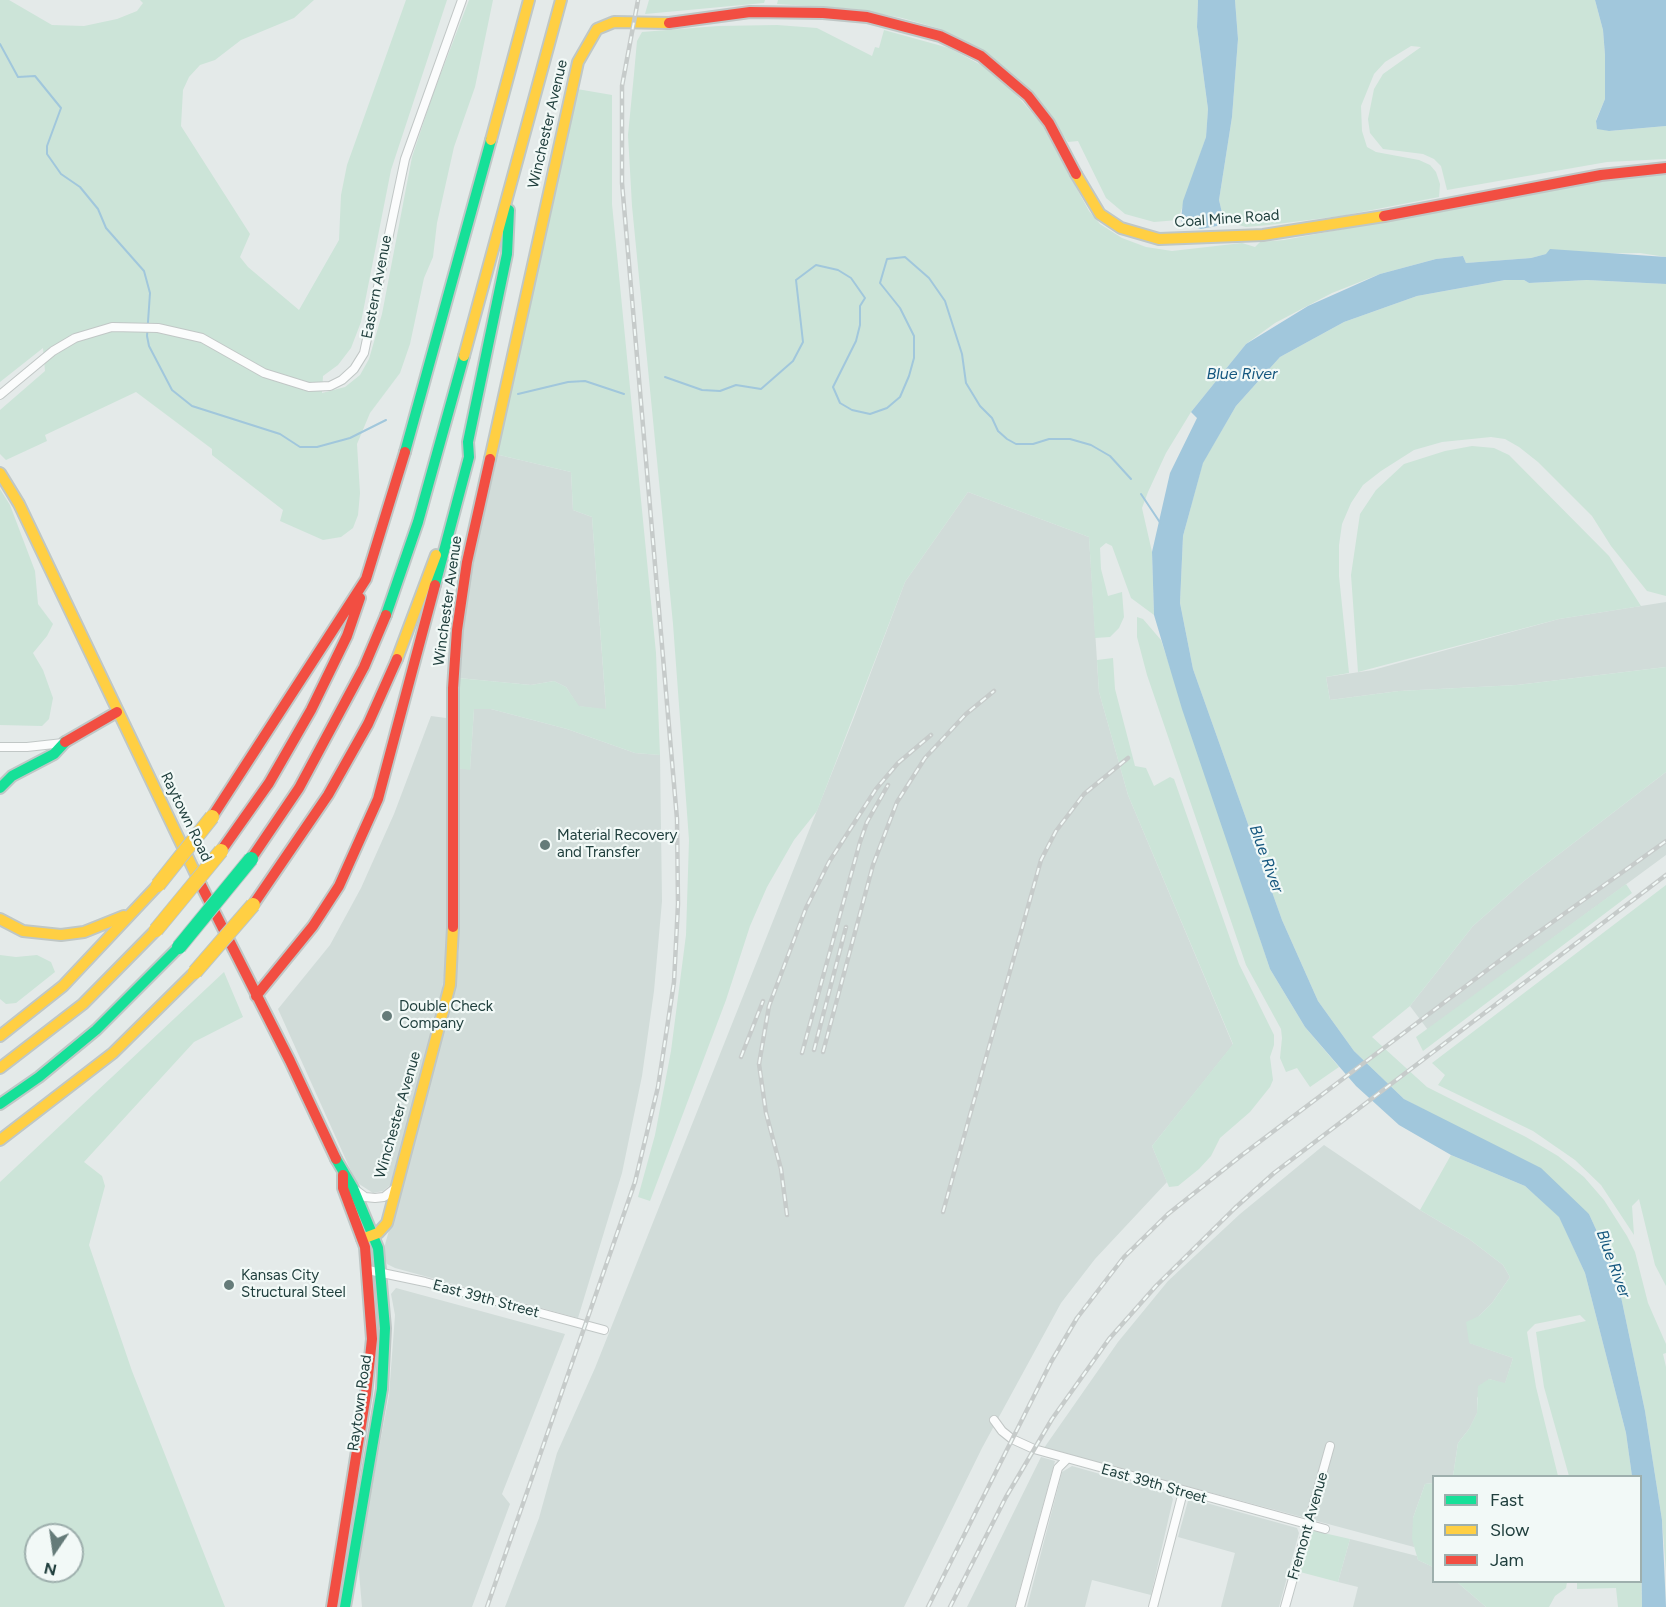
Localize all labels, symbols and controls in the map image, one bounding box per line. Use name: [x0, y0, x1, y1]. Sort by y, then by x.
street label: Winchester Avenue: [524, 58, 572, 190]
street label: Coal Mine Road: [1174, 206, 1280, 232]
street label: Eastern Avenue: [358, 234, 396, 340]
water label: Blue River: [1206, 364, 1278, 384]
street label: Winchester Avenue: [430, 535, 466, 667]
street label: Raytown Road: [157, 769, 215, 865]
water label: Blue River: [1245, 822, 1287, 896]
place label: Material Recovery and Transfer: [557, 827, 677, 862]
marker: Material Recovery and Transfer: [538, 838, 552, 852]
place label: Double Check Company: [399, 998, 493, 1033]
marker: Double Check Company: [380, 1009, 394, 1023]
street label: Winchester Avenue: [371, 1049, 425, 1181]
water label: Blue River: [1592, 1227, 1634, 1301]
place label: Kansas City Structural Steel: [241, 1267, 346, 1302]
street label: East 39th Street: [431, 1276, 541, 1322]
marker: Kansas City Structural Steel: [222, 1278, 236, 1292]
street label: Raytown Road: [344, 1354, 376, 1452]
street label: East 39th Street: [1099, 1460, 1209, 1508]
street label: Fremont Avenue: [1284, 1470, 1332, 1582]
legend: [1432, 1475, 1642, 1583]
text: Fast: [1490, 1489, 1524, 1511]
text: Slow: [1490, 1519, 1529, 1541]
north arrow: [24, 1523, 84, 1583]
text: Jam: [1490, 1549, 1524, 1571]
text: N: [42, 1558, 58, 1580]

